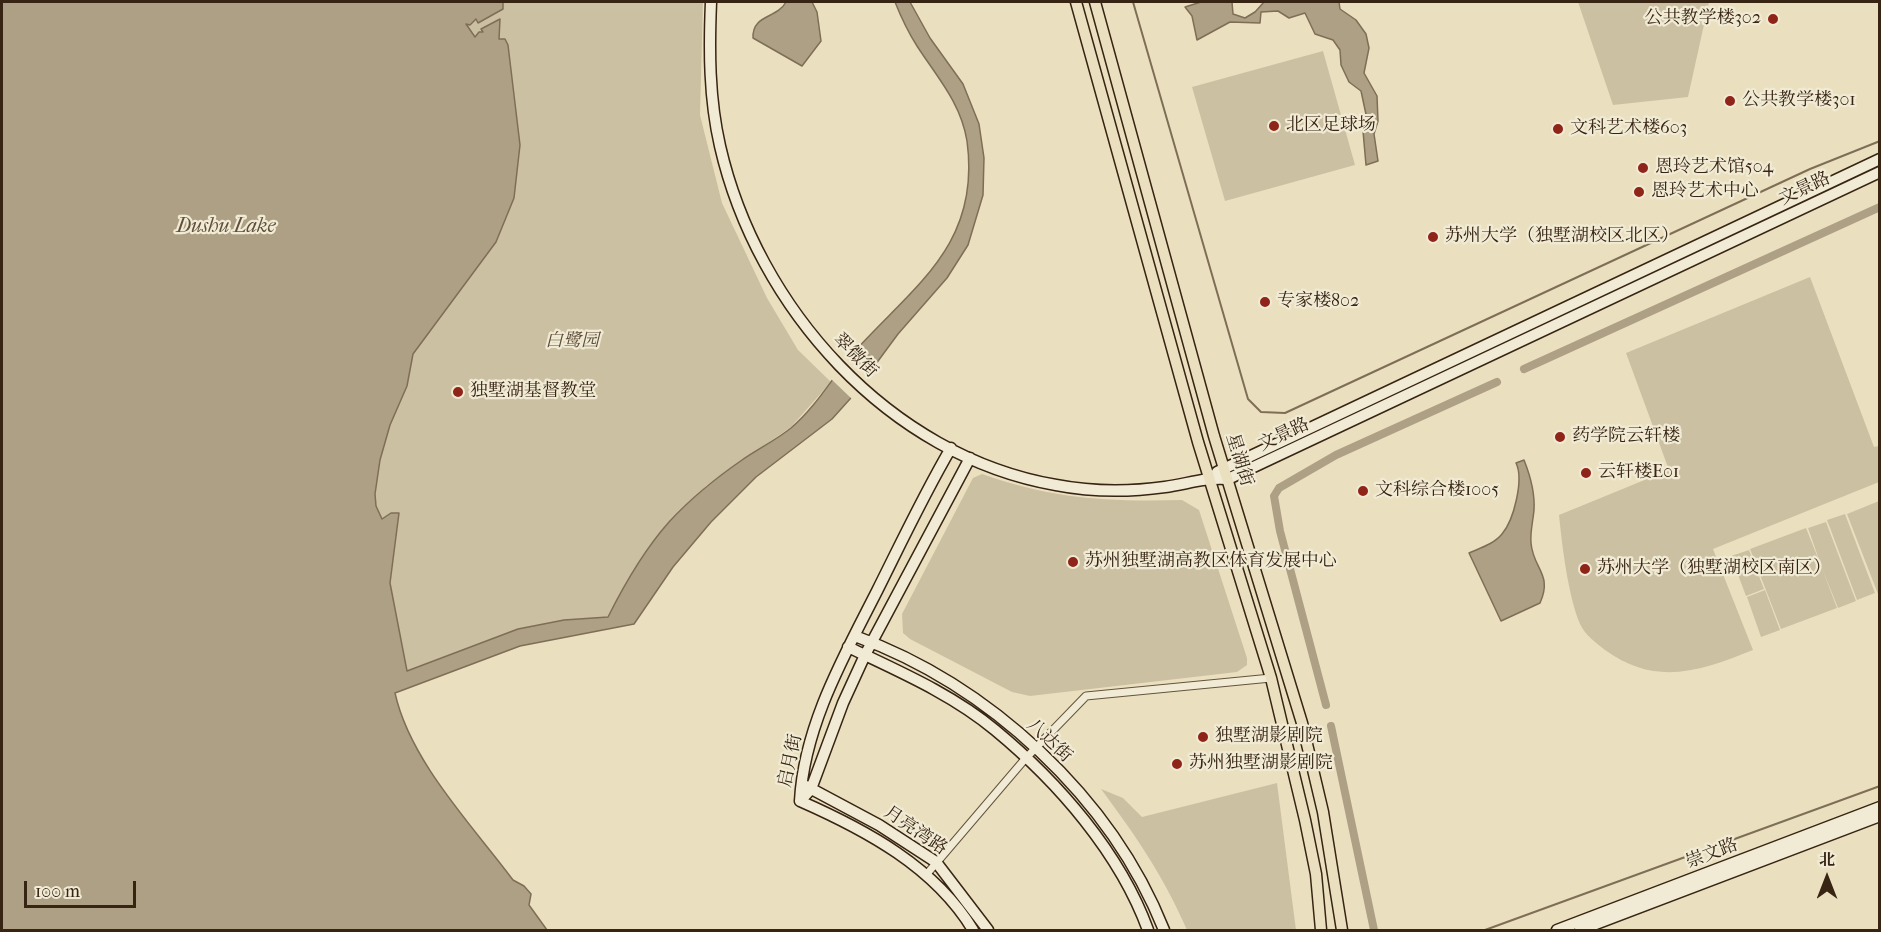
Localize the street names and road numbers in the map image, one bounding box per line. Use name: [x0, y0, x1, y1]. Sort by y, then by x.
street label: 文景路: [1776, 168, 1834, 210]
street label: 翠微街: [828, 329, 882, 383]
street label: 文景路: [1255, 414, 1313, 456]
street label: 星湖街: [1221, 431, 1257, 489]
street label: 八达街: [1022, 715, 1076, 767]
street label: 启月街: [775, 732, 807, 790]
street label: 月亮湾路: [879, 802, 951, 860]
street label: 崇文路: [1683, 834, 1741, 874]

